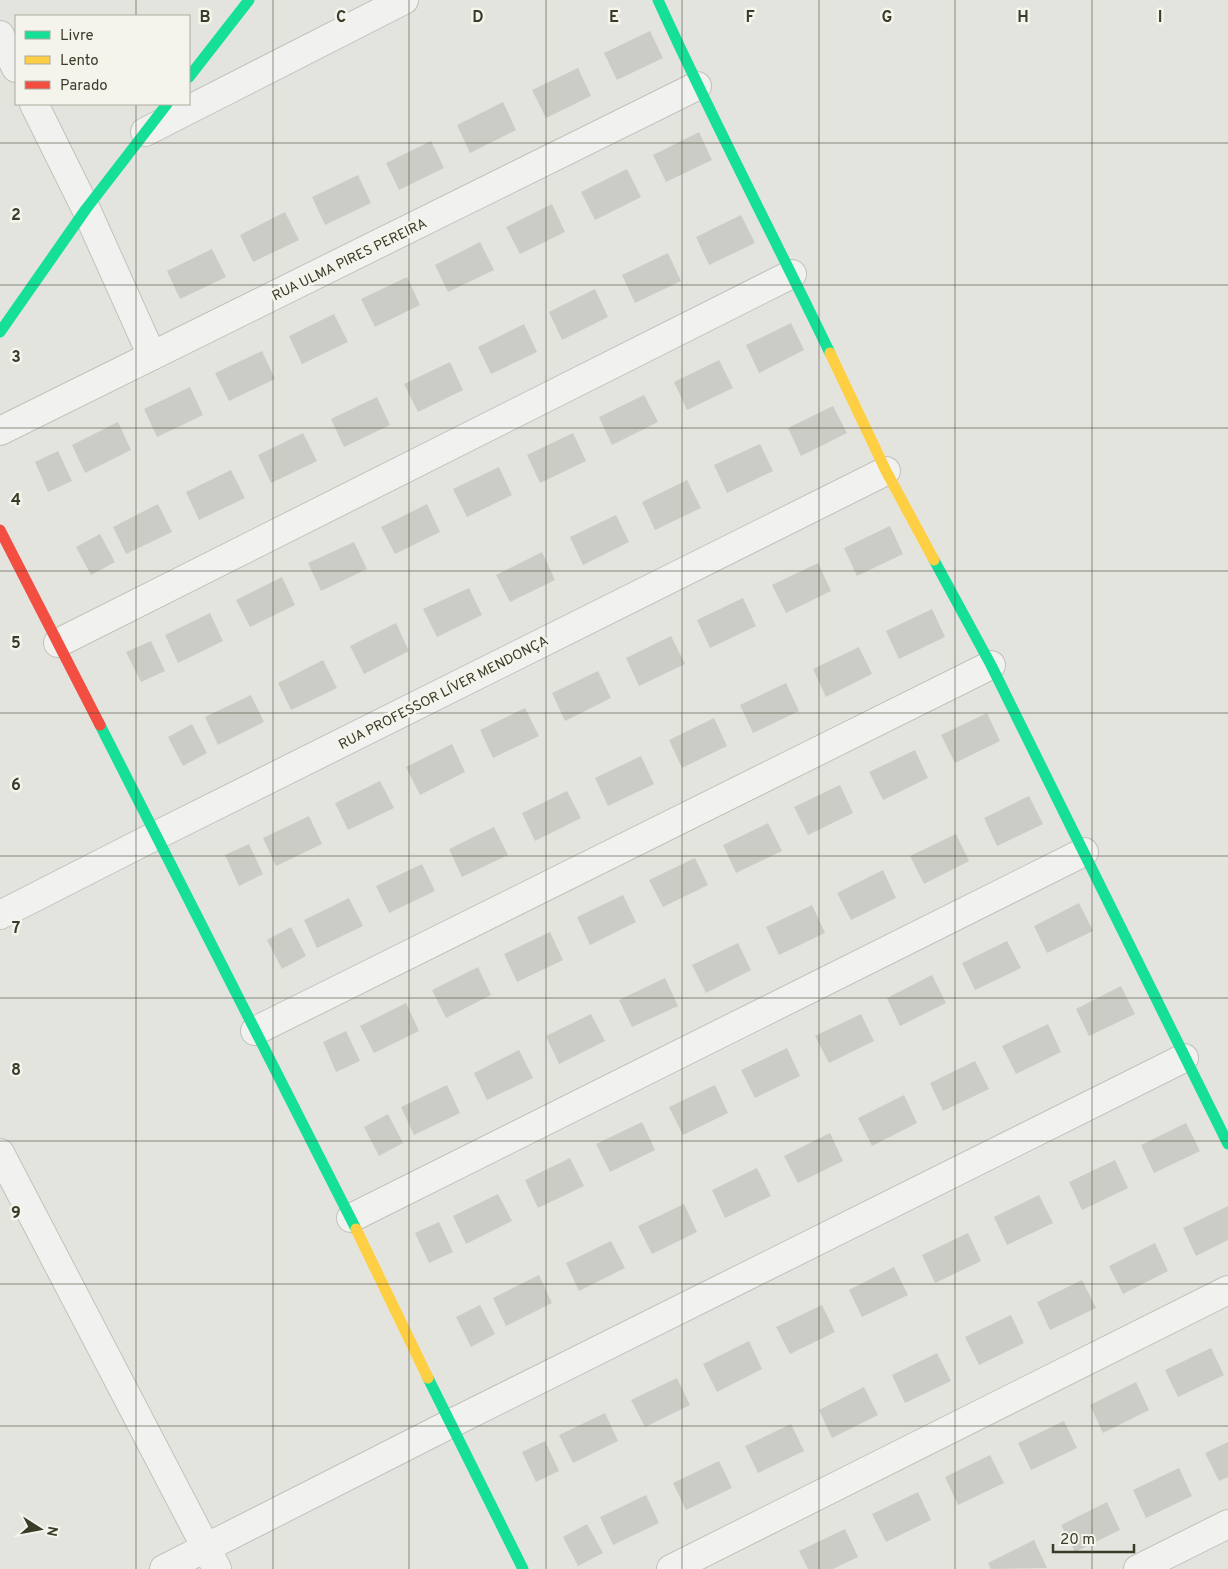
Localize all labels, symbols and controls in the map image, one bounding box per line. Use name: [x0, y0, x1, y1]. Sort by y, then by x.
text: B: [199, 8, 211, 28]
text: C: [336, 8, 346, 28]
text: D: [472, 8, 484, 28]
text: E: [609, 8, 619, 28]
text: F: [745, 8, 755, 28]
text: G: [882, 8, 892, 28]
text: H: [1017, 8, 1029, 28]
text: I: [1158, 8, 1162, 28]
legend: [15, 15, 190, 105]
text: Livre: [60, 27, 94, 46]
text: Lento: [60, 52, 99, 71]
text: Parado: [60, 77, 108, 96]
text: 2: [11, 206, 21, 226]
street label: RUA ULMA PIRES PEREIRA: [269, 215, 430, 305]
text: 3: [11, 348, 21, 368]
text: 4: [11, 491, 21, 511]
street label: RUA PROFESSOR LÍVER MENDONÇA: [335, 632, 551, 754]
text: 5: [11, 634, 21, 654]
text: 6: [11, 776, 21, 796]
text: 7: [12, 919, 20, 939]
text: 8: [11, 1061, 21, 1081]
text: 9: [11, 1204, 21, 1224]
north arrow: [15, 1504, 65, 1554]
scale bar: [1053, 1522, 1134, 1554]
text: N: [42, 1525, 61, 1538]
text: 20 m: [1060, 1531, 1095, 1550]

